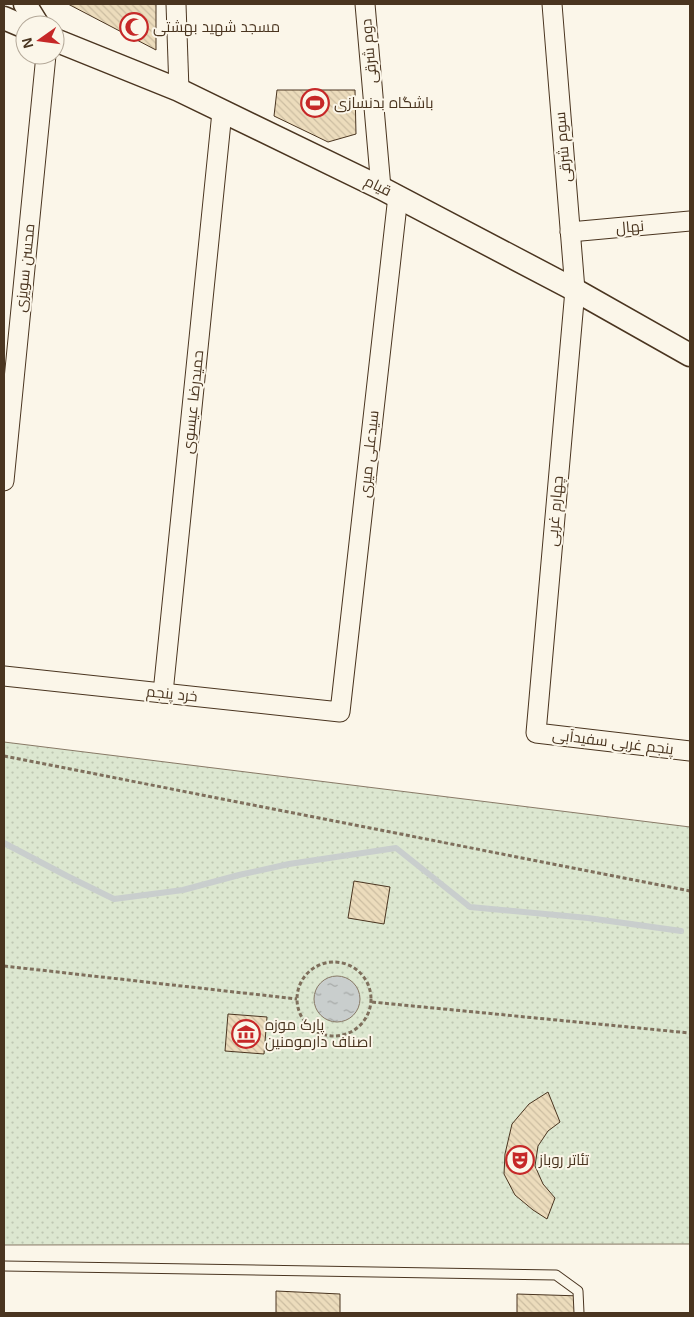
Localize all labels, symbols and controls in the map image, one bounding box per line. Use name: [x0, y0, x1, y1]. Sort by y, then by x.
mosque icon: مسجد شهید بهشتی: [119, 12, 149, 42]
north arrow: [15, 15, 65, 65]
place label: مسجد شهید بهشتی: [153, 18, 280, 37]
street label: دوم شرقی: [357, 18, 382, 84]
text: N: [18, 36, 36, 50]
sports icon: باشگاه بدنسازی: [300, 88, 330, 118]
place label: باشگاه بدنسازی: [334, 94, 434, 113]
street label: سوم شرقی: [551, 111, 576, 183]
street label: قیام: [361, 172, 394, 201]
street label: نهال: [615, 217, 645, 238]
street label: محسن سویزی: [11, 223, 40, 313]
street label: حمیدرضا عیسوی: [179, 349, 208, 455]
street label: سیدعلی میری: [355, 409, 384, 499]
street label: چهارم غربی: [543, 475, 568, 547]
street label: خرد پنجم: [145, 682, 199, 707]
street label: پنجم غربی سفیدآبی: [551, 726, 675, 759]
place label: پارک موزه اصناف دارمومنین: [265, 1016, 372, 1052]
museum icon: پارک موزه اصناف دارمومنین: [231, 1019, 261, 1049]
theatre icon: تئاتر روباز: [505, 1145, 535, 1175]
place label: تئاتر روباز: [538, 1151, 589, 1169]

